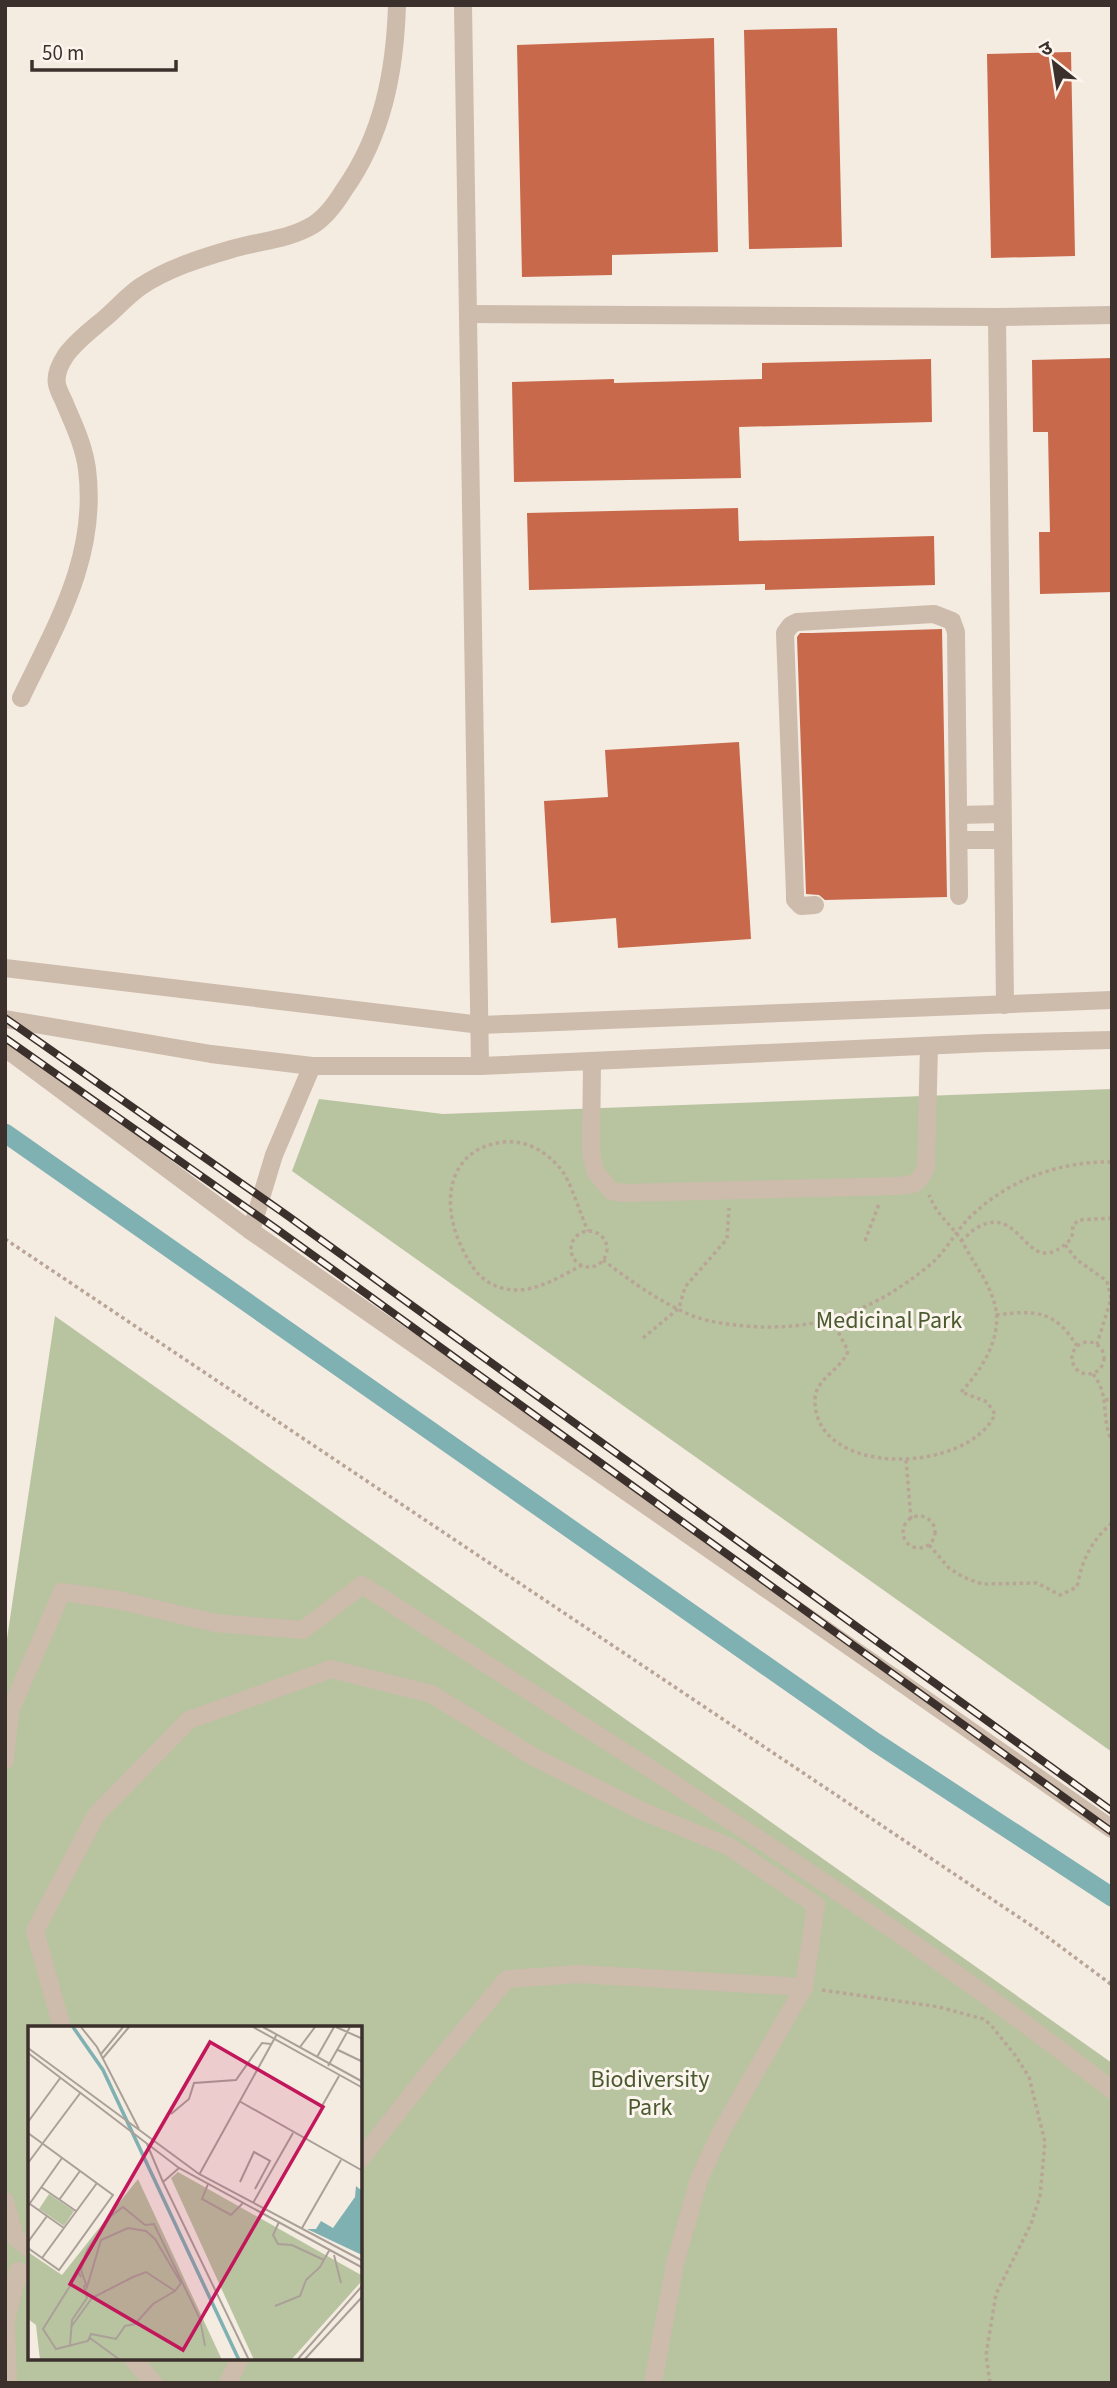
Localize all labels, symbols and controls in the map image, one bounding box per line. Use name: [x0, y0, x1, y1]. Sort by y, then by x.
scale bar: [32, 28, 175, 72]
north arrow: [1019, 28, 1089, 98]
text: उ: [1035, 35, 1059, 64]
text: 50 m: [42, 38, 84, 68]
park label: Medicinal Park: [816, 1303, 962, 1338]
inset map: [28, 2026, 362, 2360]
park label: Biodiversity Park: [591, 2062, 709, 2125]

